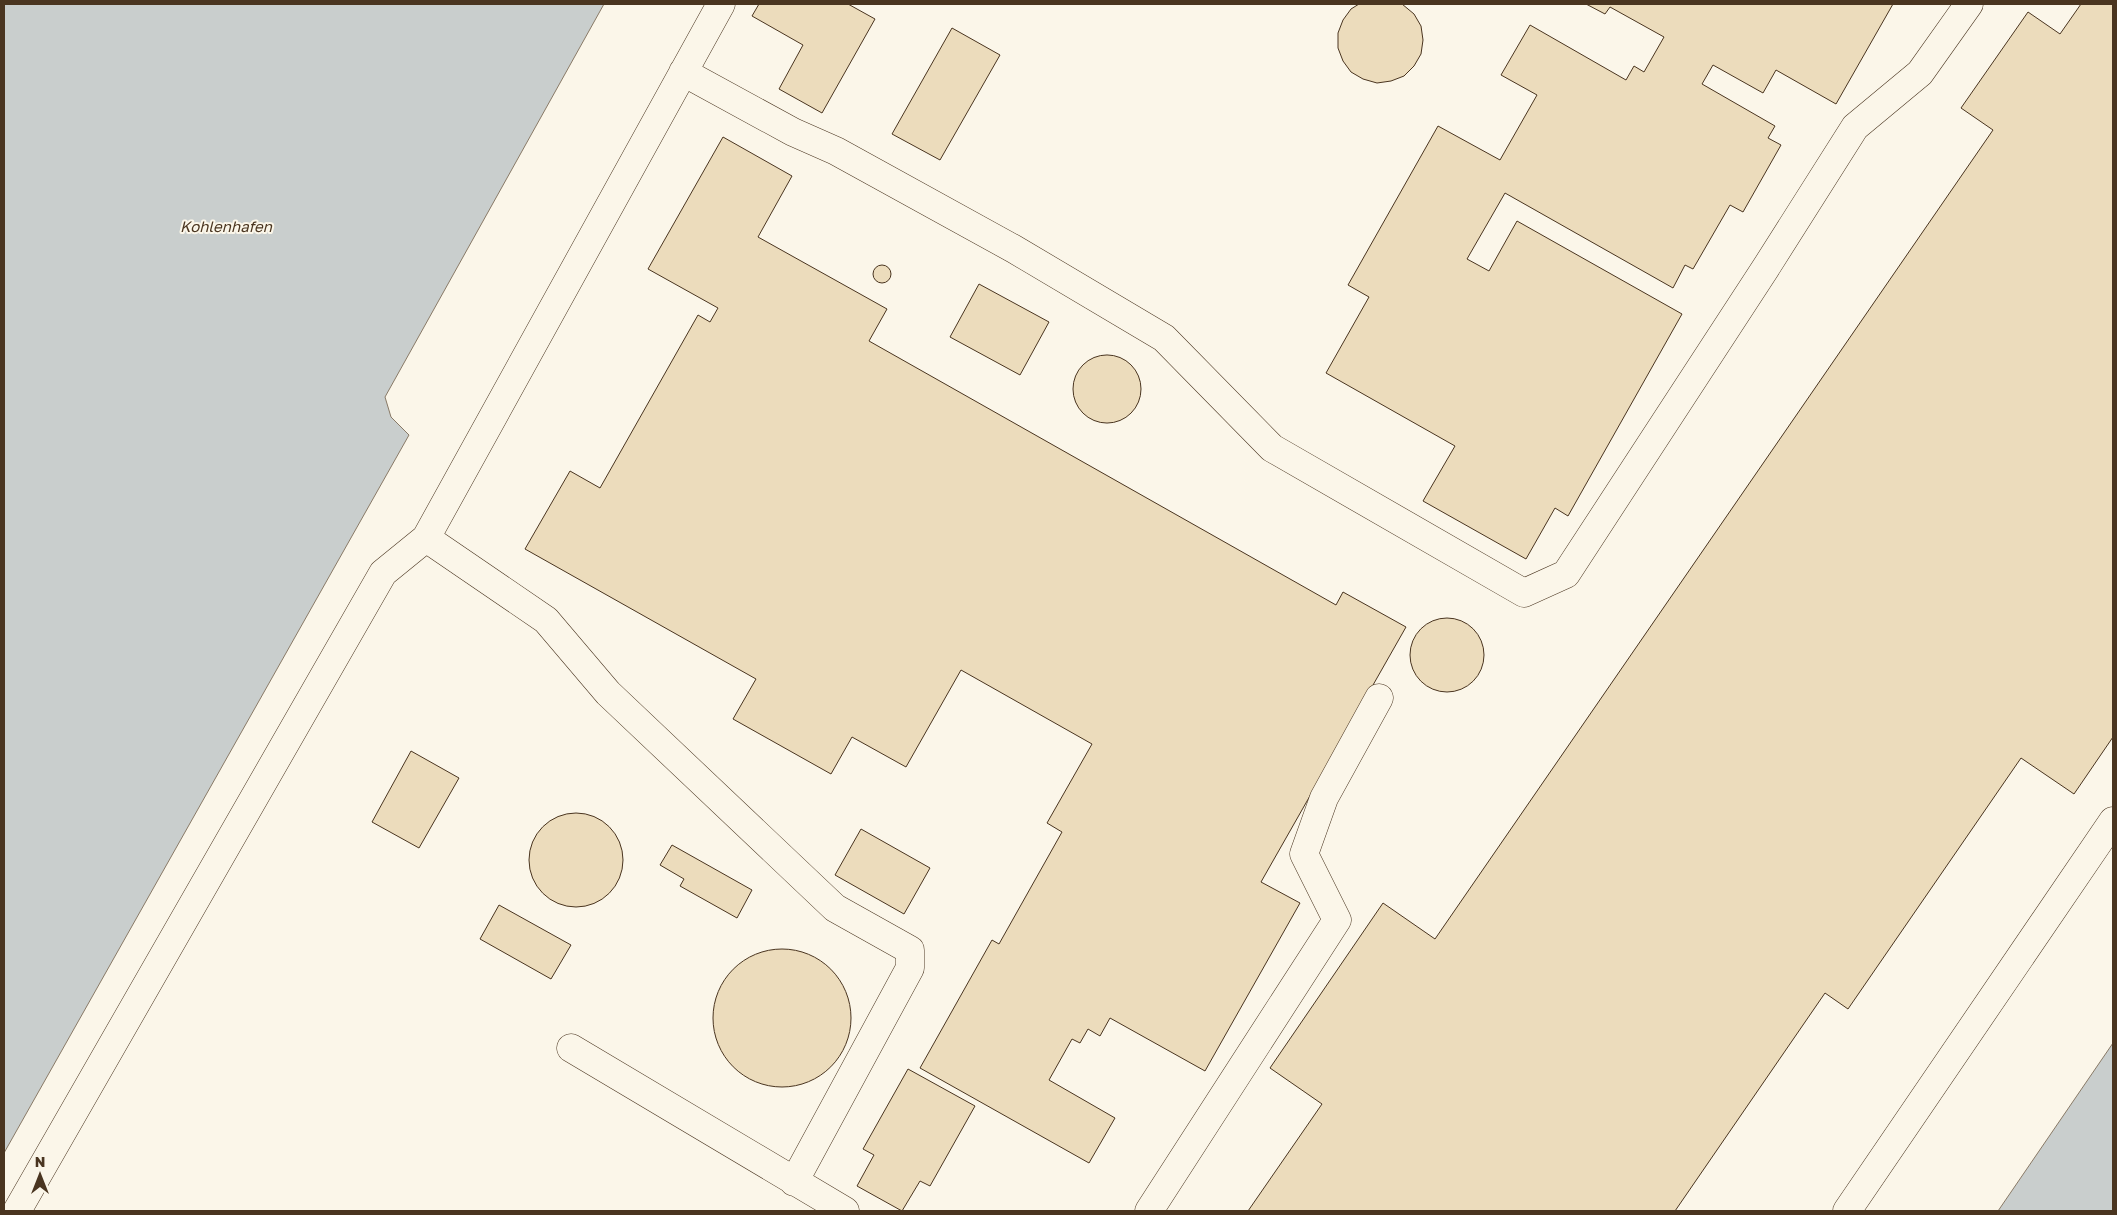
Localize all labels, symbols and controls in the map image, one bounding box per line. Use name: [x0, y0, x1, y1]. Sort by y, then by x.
water label: Kohlenhafen: [180, 217, 273, 235]
north arrow: [15, 1150, 65, 1200]
text: N: [35, 1153, 45, 1170]

